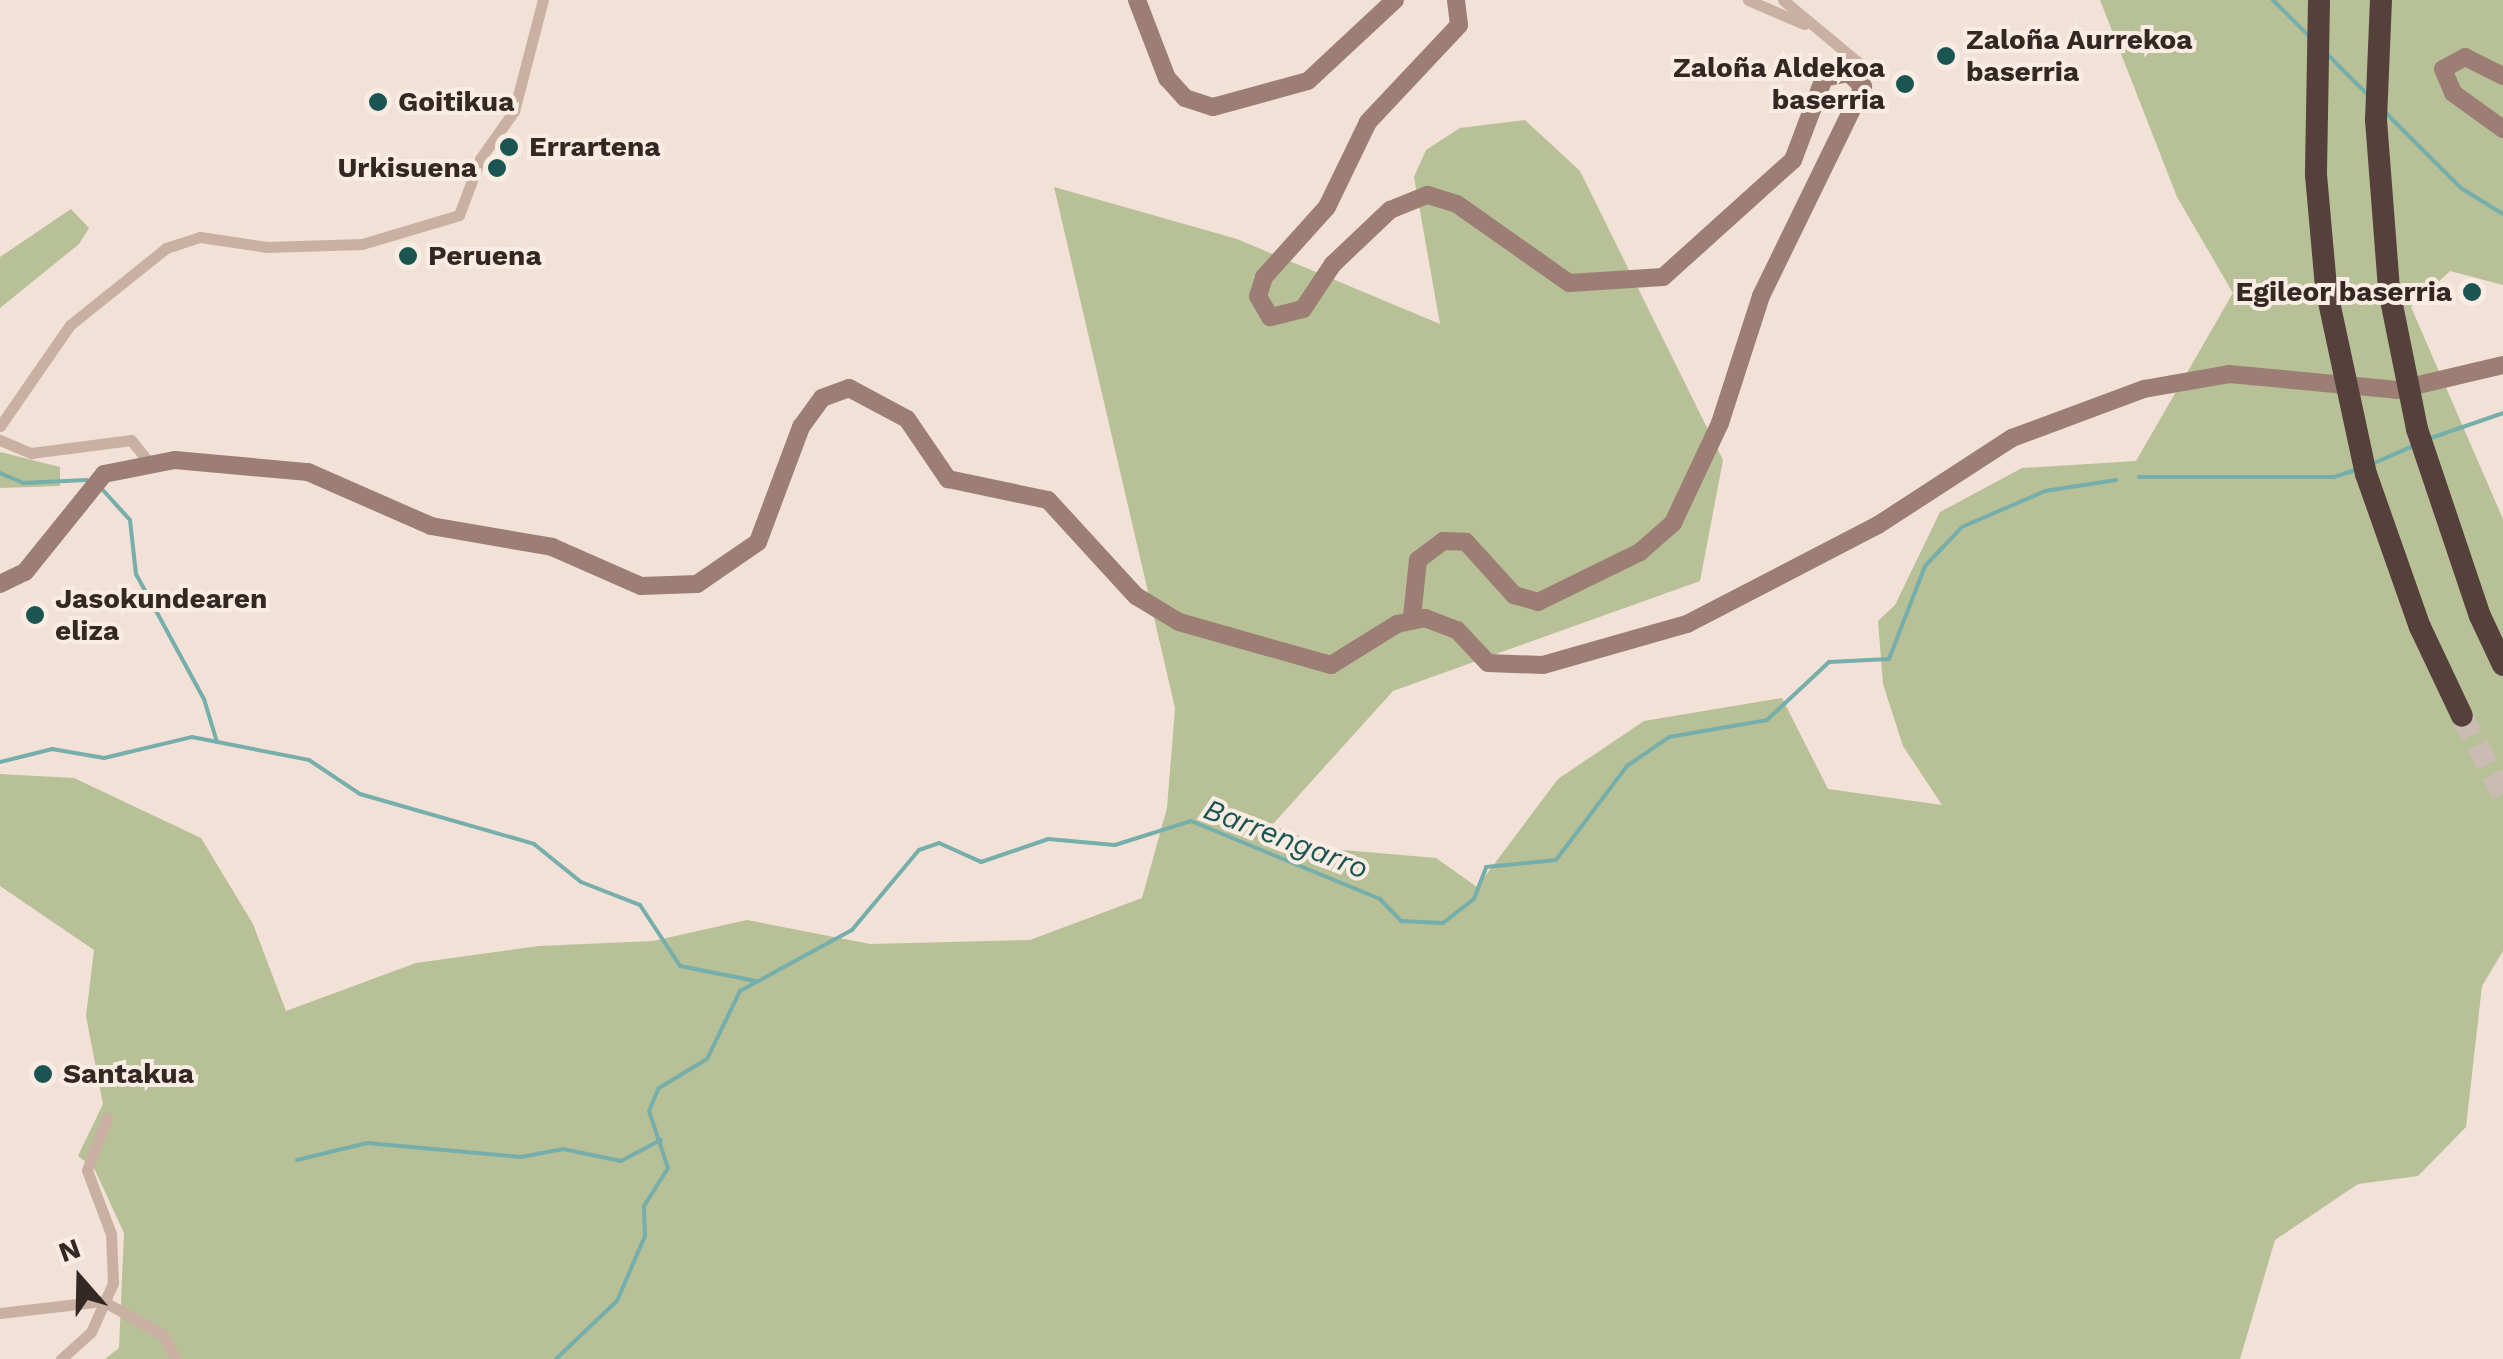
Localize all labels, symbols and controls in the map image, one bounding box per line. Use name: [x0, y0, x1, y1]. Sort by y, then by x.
place label: Zaloña Aurrekoa baserria: [1966, 23, 2193, 89]
marker: Zaloña Aurrekoa baserria: [1935, 45, 1957, 67]
place label: Zaloña Aldekoa baserria: [1672, 51, 1885, 117]
marker: Zaloña Aldekoa baserria: [1894, 73, 1916, 95]
place label: Goitikua: [398, 85, 514, 119]
marker: Goitikua: [367, 91, 389, 113]
place label: Errartena: [529, 130, 661, 164]
marker: Errartena: [498, 136, 520, 158]
place label: Urkisuena: [338, 151, 477, 185]
marker: Urkisuena: [486, 157, 508, 179]
place label: Peruena: [428, 239, 542, 273]
marker: Peruena: [397, 245, 419, 267]
place label: Egileor baserria: [2235, 275, 2452, 309]
marker: Egileor baserria: [2461, 281, 2483, 303]
place label: Jasokundearen eliza: [55, 582, 267, 648]
marker: Jasokundearen eliza: [24, 604, 46, 626]
water label: Barrengarro: [1199, 791, 1373, 887]
place label: Santakua: [63, 1057, 194, 1091]
marker: Santakua: [32, 1063, 54, 1085]
north arrow: [30, 1229, 130, 1329]
text: N: [54, 1231, 85, 1269]

